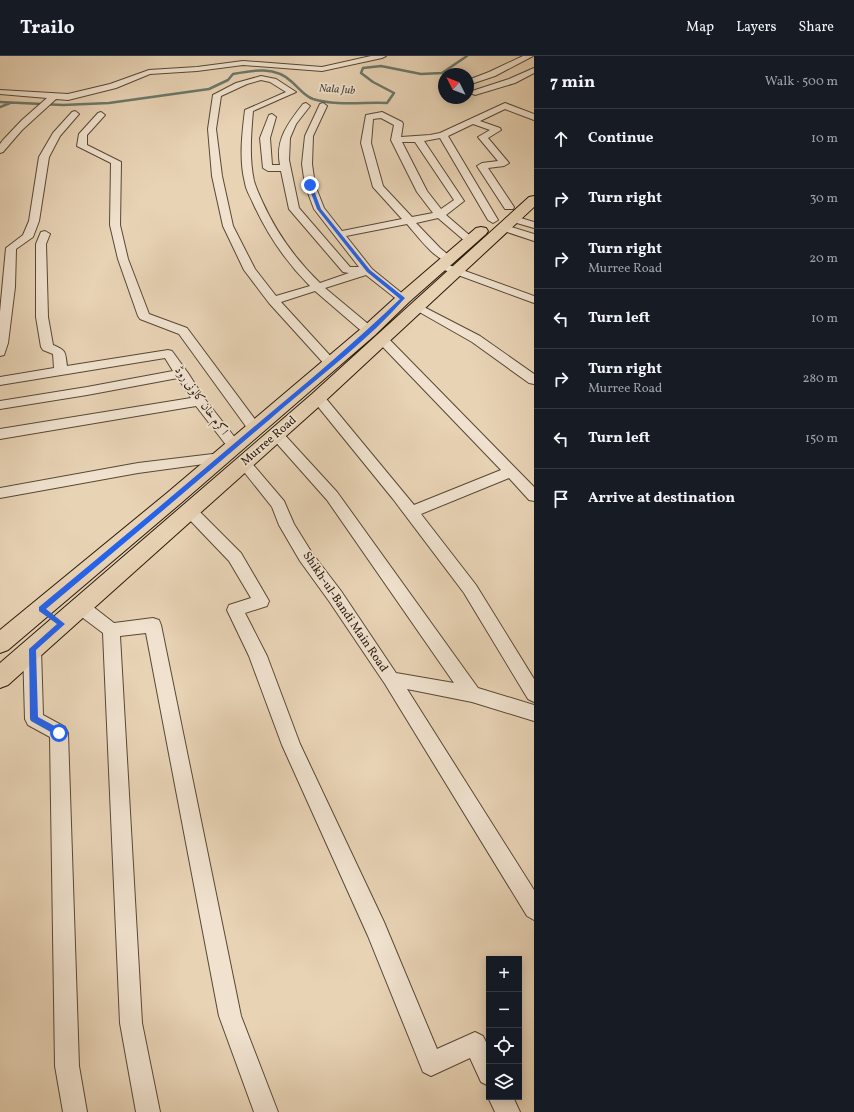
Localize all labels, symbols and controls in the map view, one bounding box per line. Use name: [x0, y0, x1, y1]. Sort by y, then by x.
text: Trailo: [20, 15, 75, 41]
text: Map: [686, 18, 714, 37]
text: Layers: [736, 18, 776, 37]
text: Share: [798, 18, 834, 37]
north arrow: [438, 68, 474, 104]
text: 7 min: [550, 71, 595, 94]
text: Walk · 500 m: [765, 73, 838, 91]
water label: Nala Jub: [318, 81, 356, 99]
icon: ahead: [550, 128, 572, 150]
text: Continue: [588, 128, 653, 149]
text: 10 m: [811, 130, 838, 148]
route end: [301, 176, 319, 194]
icon: right: [550, 188, 572, 210]
text: Turn right: [588, 188, 662, 209]
text: 30 m: [810, 190, 838, 208]
text: Turn right: [588, 239, 662, 260]
icon: right: [550, 248, 572, 270]
text: 20 m: [809, 250, 838, 268]
text: Murree Road: [588, 260, 662, 278]
icon: left: [550, 308, 572, 330]
text: Turn left: [588, 308, 650, 329]
text: 10 m: [811, 310, 838, 328]
text: Turn right: [588, 359, 662, 380]
street label: اکرم خان کالونی روڈ: [169, 363, 232, 440]
icon: right: [550, 368, 572, 390]
text: 280 m: [802, 370, 838, 388]
text: Murree Road: [588, 380, 662, 398]
street label: Murree Road: [238, 412, 300, 470]
icon: left: [550, 428, 572, 450]
text: Turn left: [588, 428, 650, 449]
text: 150 m: [805, 430, 838, 448]
icon: arrive: [550, 488, 572, 510]
text: Arrive at destination: [588, 488, 735, 509]
street label: Shikh-ul-Bandi Main Road: [299, 549, 391, 676]
route start: [50, 724, 68, 742]
map controls: [486, 956, 522, 1100]
button: +: [486, 956, 522, 992]
button: −: [486, 992, 522, 1028]
button: locate: [486, 1028, 522, 1064]
button: layers: [486, 1064, 522, 1100]

